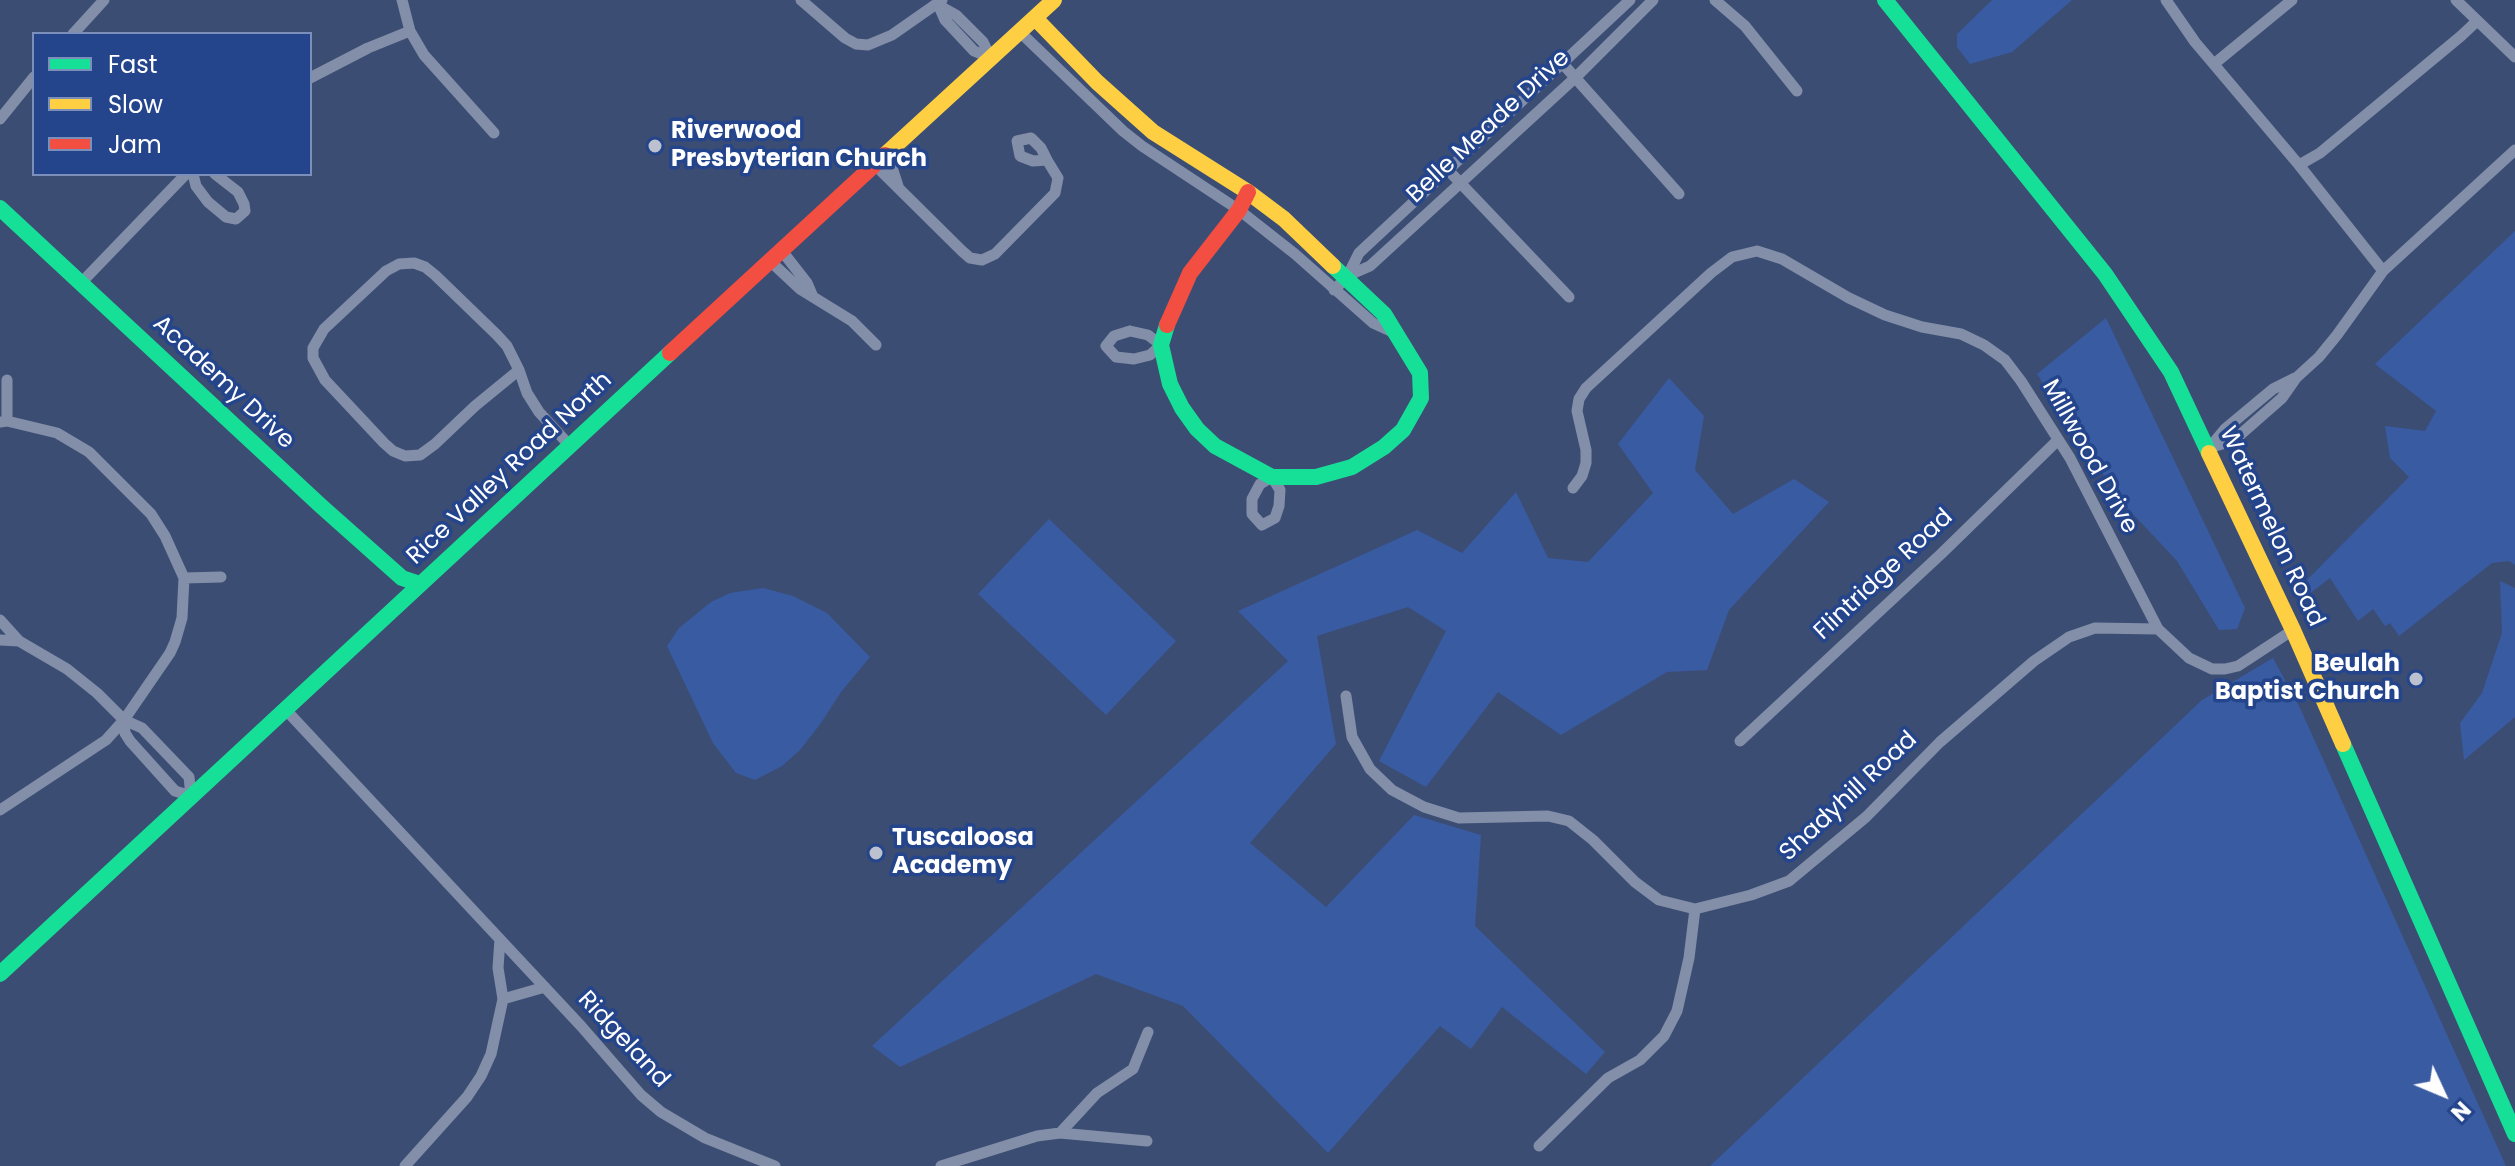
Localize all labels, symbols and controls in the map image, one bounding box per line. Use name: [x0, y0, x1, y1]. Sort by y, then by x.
legend: [32, 32, 312, 176]
street label: Belle Meade Drive: [1402, 44, 1576, 210]
text: Fast: [108, 48, 158, 81]
text: Slow: [108, 88, 163, 121]
place label: Riverwood Presbyterian Church: [671, 118, 927, 174]
text: Jam: [108, 128, 162, 161]
marker: Riverwood Presbyterian Church: [646, 137, 664, 155]
street label: Academy Drive: [146, 310, 300, 456]
street label: Rice Valley Road North: [402, 367, 618, 571]
street label: Millwood Drive: [2035, 375, 2143, 539]
street label: Watermelon Road: [2212, 422, 2330, 632]
street label: Flintridge Road: [1809, 503, 1959, 647]
place label: Beulah Baptist Church: [2215, 651, 2400, 707]
marker: Beulah Baptist Church: [2407, 670, 2425, 688]
street label: Shadyhill Road: [1774, 726, 1924, 868]
place label: Tuscaloosa Academy: [892, 825, 1034, 881]
marker: Tuscaloosa Academy: [867, 844, 885, 862]
street label: Ridgeland: [571, 986, 675, 1094]
north arrow: [2403, 1054, 2483, 1134]
text: N: [2444, 1094, 2478, 1128]

